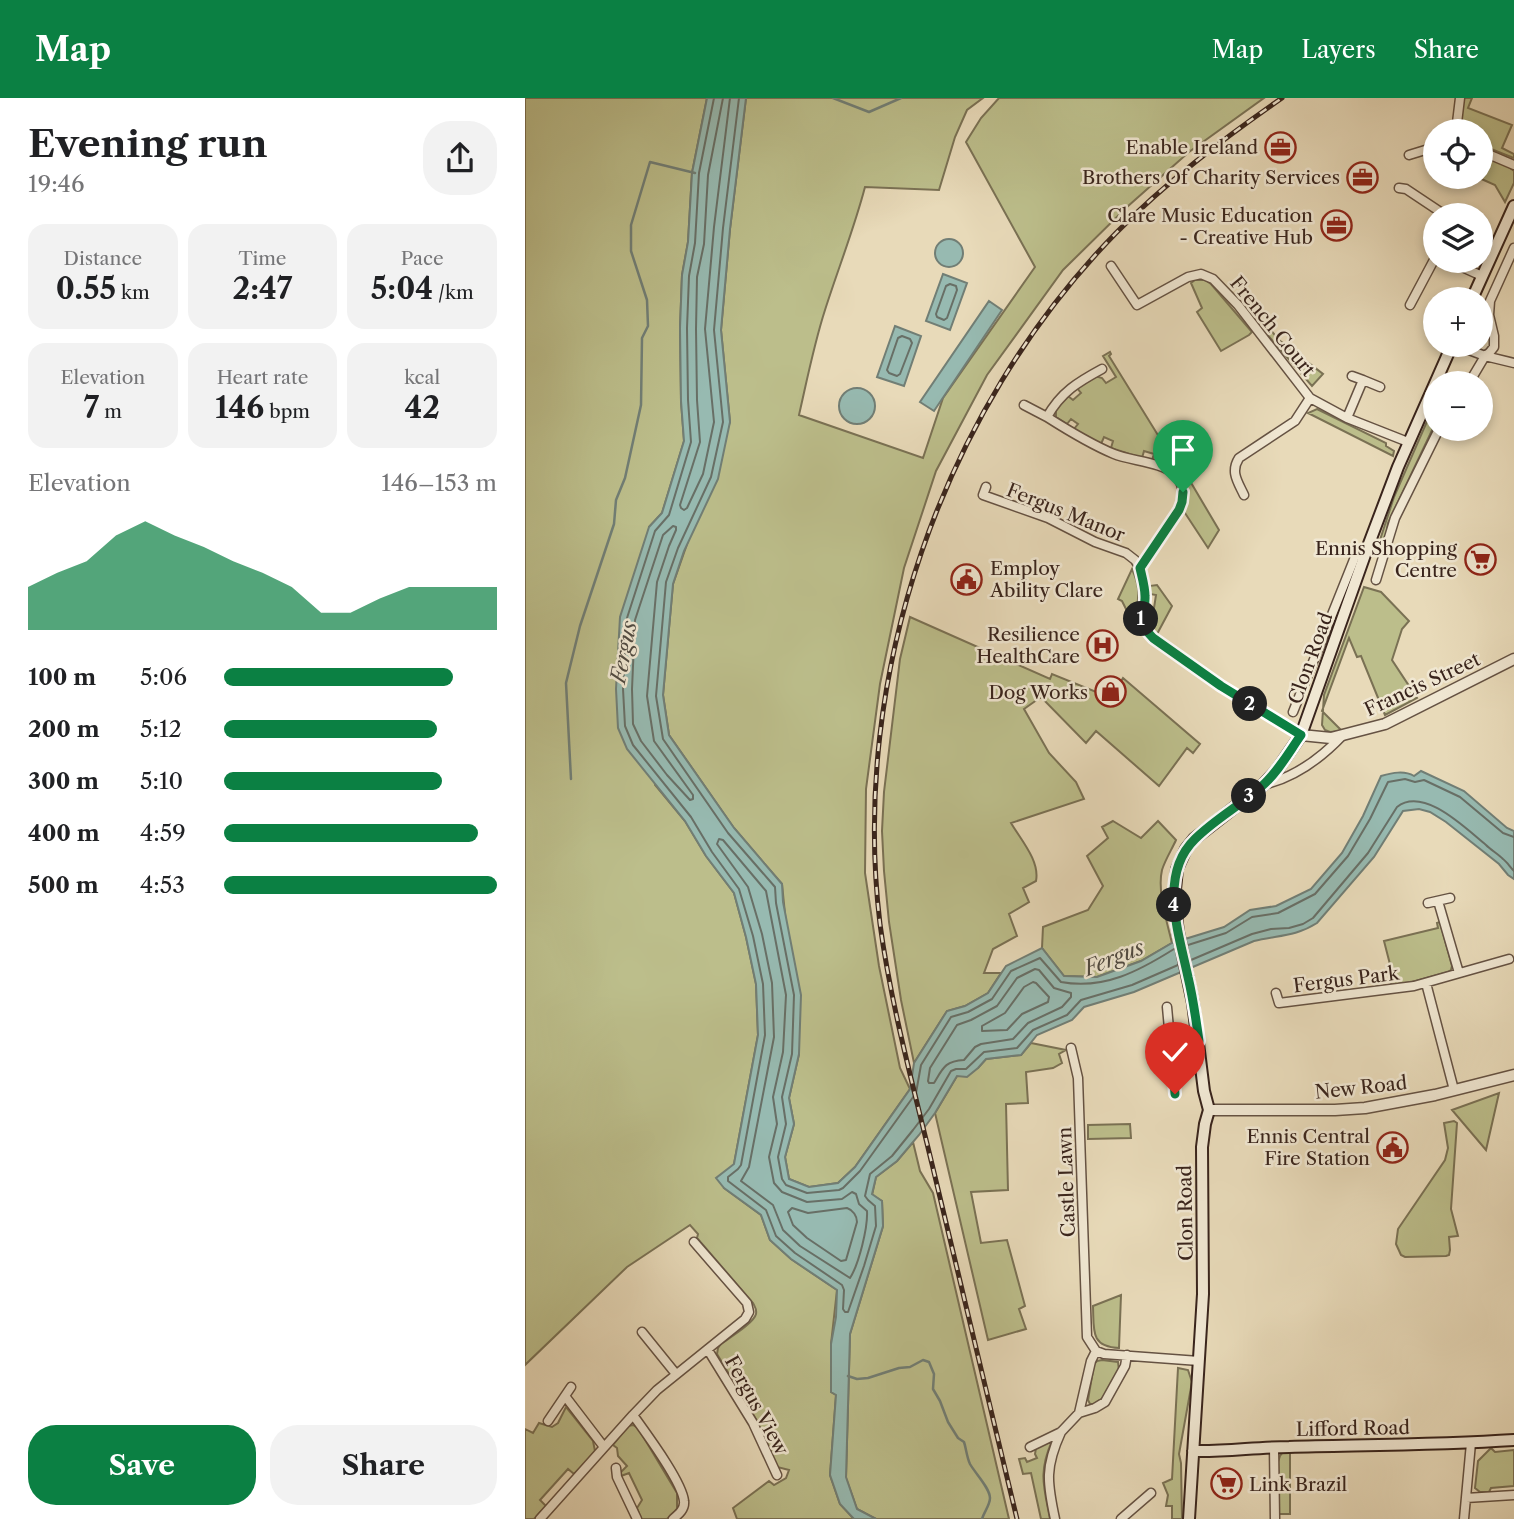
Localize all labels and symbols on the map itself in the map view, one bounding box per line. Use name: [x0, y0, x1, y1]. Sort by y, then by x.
office icon: Enable Ireland: [1264, 130, 1298, 164]
place label: Enable Ireland: [1125, 136, 1258, 159]
office icon: Brothers Of Charity Services: [1346, 160, 1380, 194]
place label: Brothers Of Charity Services: [1082, 166, 1340, 189]
place label: Clare Music Education - Creative Hub: [1107, 204, 1313, 249]
office icon: Clare Music Education - Creative Hub: [1319, 209, 1353, 243]
street label: French Court: [1225, 272, 1320, 381]
pin: [1153, 420, 1213, 492]
street label: Fergus Manor: [1003, 478, 1128, 547]
place label: Ennis Shopping Centre: [1315, 537, 1458, 582]
supermarket icon: Ennis Shopping Centre: [1463, 542, 1497, 576]
place label: Employ Ability Clare: [989, 557, 1103, 602]
public building icon: Employ Ability Clare: [950, 562, 984, 596]
pin: 1: [1123, 602, 1159, 636]
street label: Clon Road: [1283, 609, 1338, 707]
water label: Fergus: [605, 618, 642, 687]
place label: Resilience HealthCare: [976, 623, 1080, 668]
hospital icon: Resilience HealthCare: [1086, 628, 1120, 662]
street label: Francis Street: [1361, 647, 1484, 721]
shop icon: Dog Works: [1094, 675, 1128, 709]
place label: Dog Works: [988, 681, 1088, 704]
pin: 2: [1233, 686, 1267, 722]
pin: 3: [1231, 778, 1267, 814]
pin: 4: [1157, 888, 1191, 922]
water label: Fergus: [1078, 934, 1148, 982]
street label: Fergus Park: [1292, 961, 1401, 997]
pin: [1145, 1022, 1205, 1094]
street label: New Road: [1314, 1071, 1409, 1104]
place label: Ennis Central Fire Station: [1247, 1125, 1370, 1170]
street label: Castle Lawn: [1053, 1126, 1080, 1238]
public building icon: Ennis Central Fire Station: [1376, 1130, 1410, 1164]
street label: Clon Road: [1173, 1164, 1198, 1261]
street label: Fergus View: [720, 1352, 793, 1459]
street label: Lifford Road: [1296, 1416, 1411, 1441]
supermarket icon: Link Brazil: [1209, 1467, 1243, 1501]
place label: Link Brazil: [1249, 1473, 1348, 1496]

